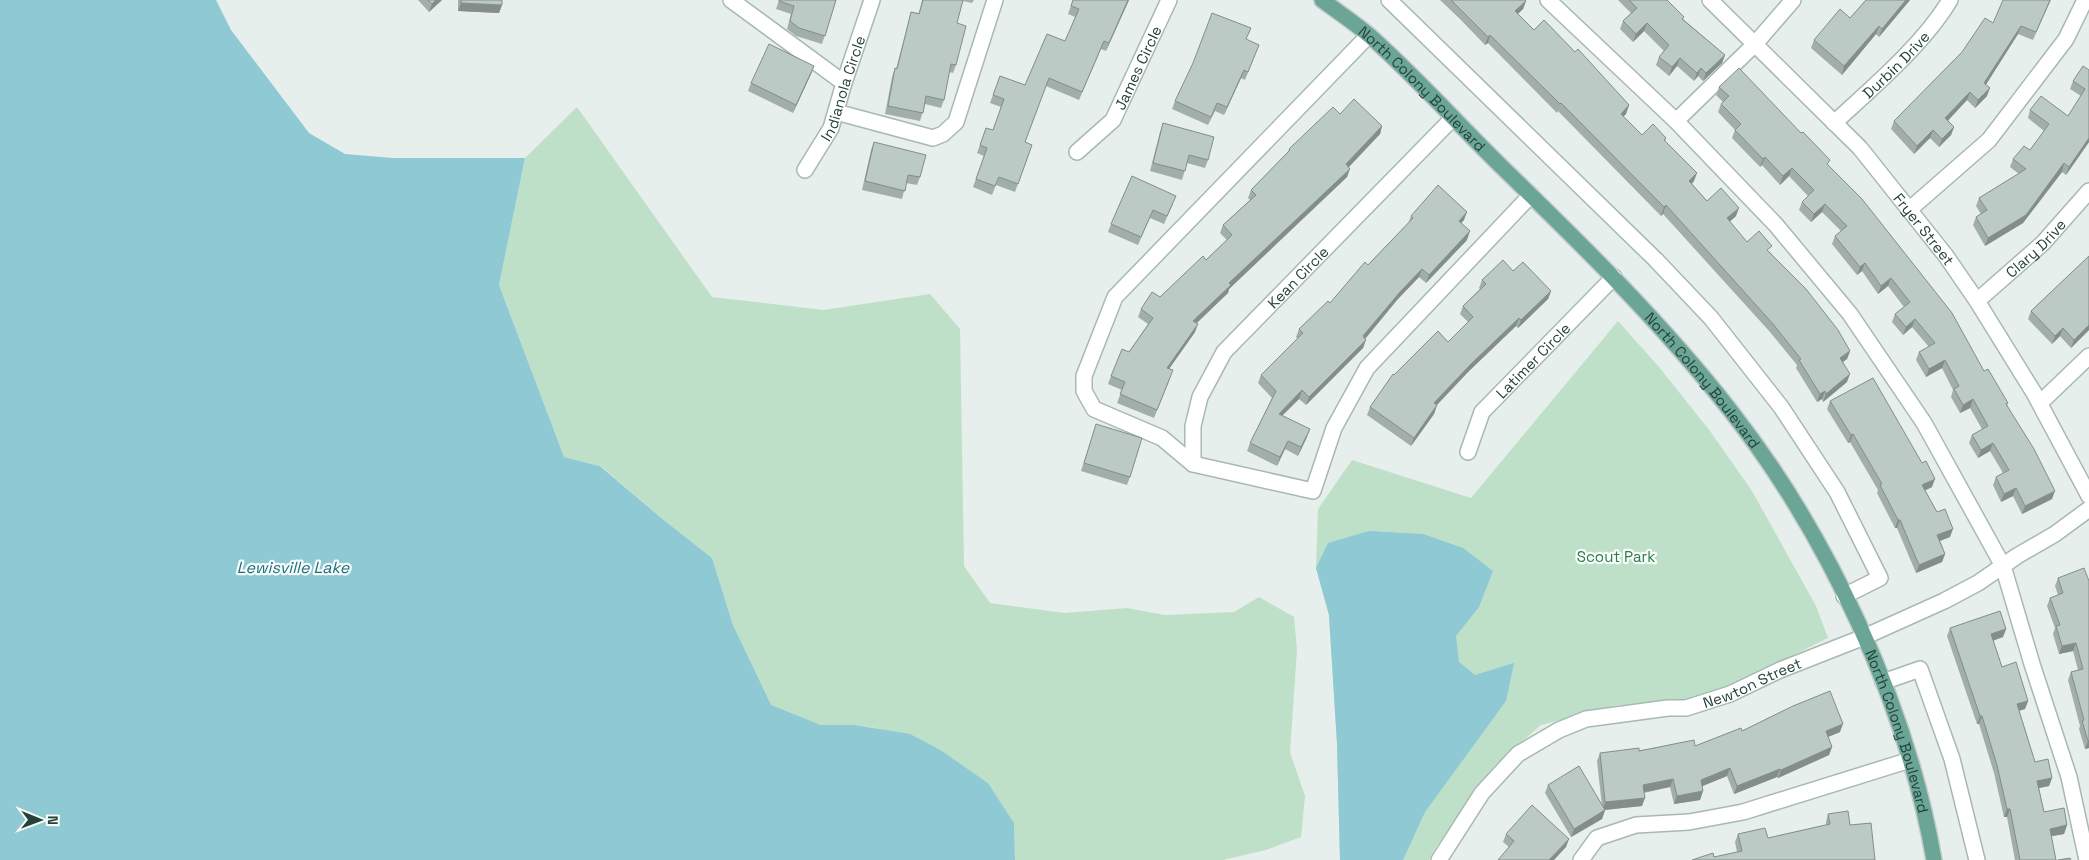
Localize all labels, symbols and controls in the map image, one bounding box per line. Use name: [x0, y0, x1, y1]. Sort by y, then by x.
street label: North Colony Boulevard: [1355, 21, 1490, 155]
street label: James Circle: [1110, 22, 1165, 113]
street label: Durbin Drive: [1858, 27, 1933, 102]
street label: Indianola Circle: [816, 33, 869, 144]
street label: Fryer Street: [1890, 189, 1959, 269]
street label: Clary Drive: [2001, 215, 2070, 281]
street label: Kean Circle: [1263, 242, 1332, 312]
street label: North Colony Boulevard: [1641, 308, 1765, 452]
street label: Latimer Circle: [1492, 318, 1574, 402]
park label: Scout Park: [1577, 547, 1655, 566]
water label: Lewisville Lake: [237, 557, 350, 578]
street label: North Colony Boulevard: [1862, 646, 1934, 815]
street label: Newton Street: [1700, 653, 1804, 712]
north arrow: [15, 795, 65, 845]
text: N: [44, 815, 62, 825]

